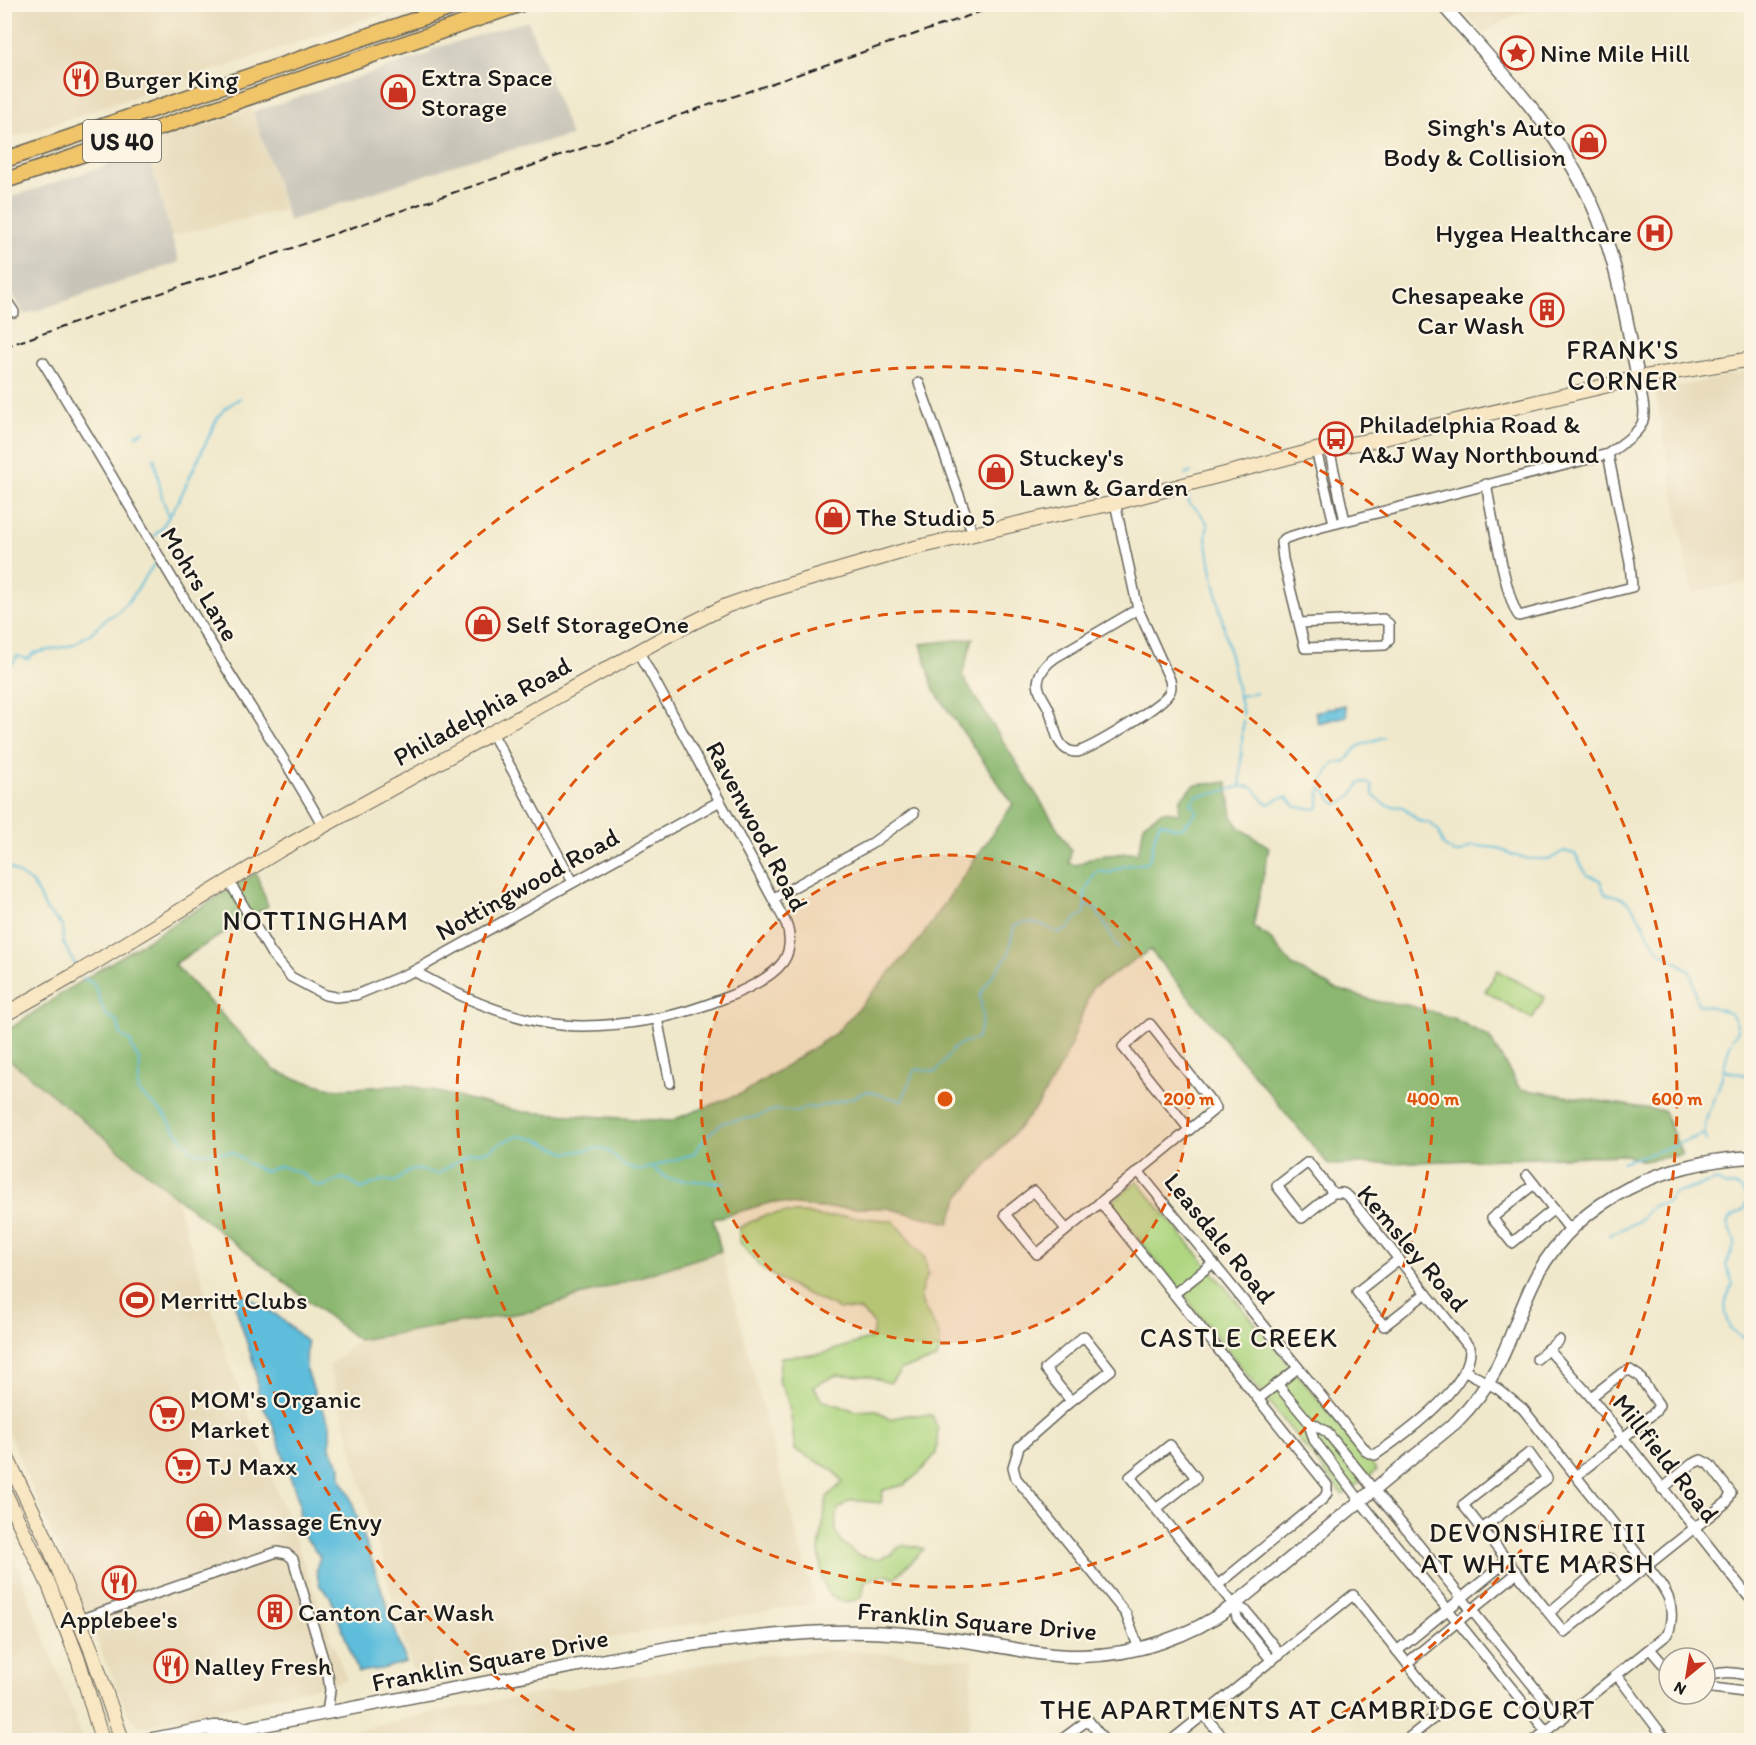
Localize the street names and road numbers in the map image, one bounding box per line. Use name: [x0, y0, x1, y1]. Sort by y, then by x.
road number: US 40: [83, 120, 161, 162]
street label: Mohrs Lane: [153, 521, 247, 647]
street label: Philadelphia Road: [387, 649, 577, 773]
street label: Ravenwood Road: [699, 735, 815, 917]
street label: Nottingwood Road: [430, 820, 624, 948]
street label: Leasdale Road: [1157, 1166, 1283, 1311]
street label: Kemsley Road: [1350, 1178, 1476, 1318]
street label: Millfield Road: [1606, 1387, 1726, 1529]
street label: Franklin Square Drive: [856, 1595, 1098, 1647]
street label: Franklin Square Drive: [369, 1621, 611, 1699]

